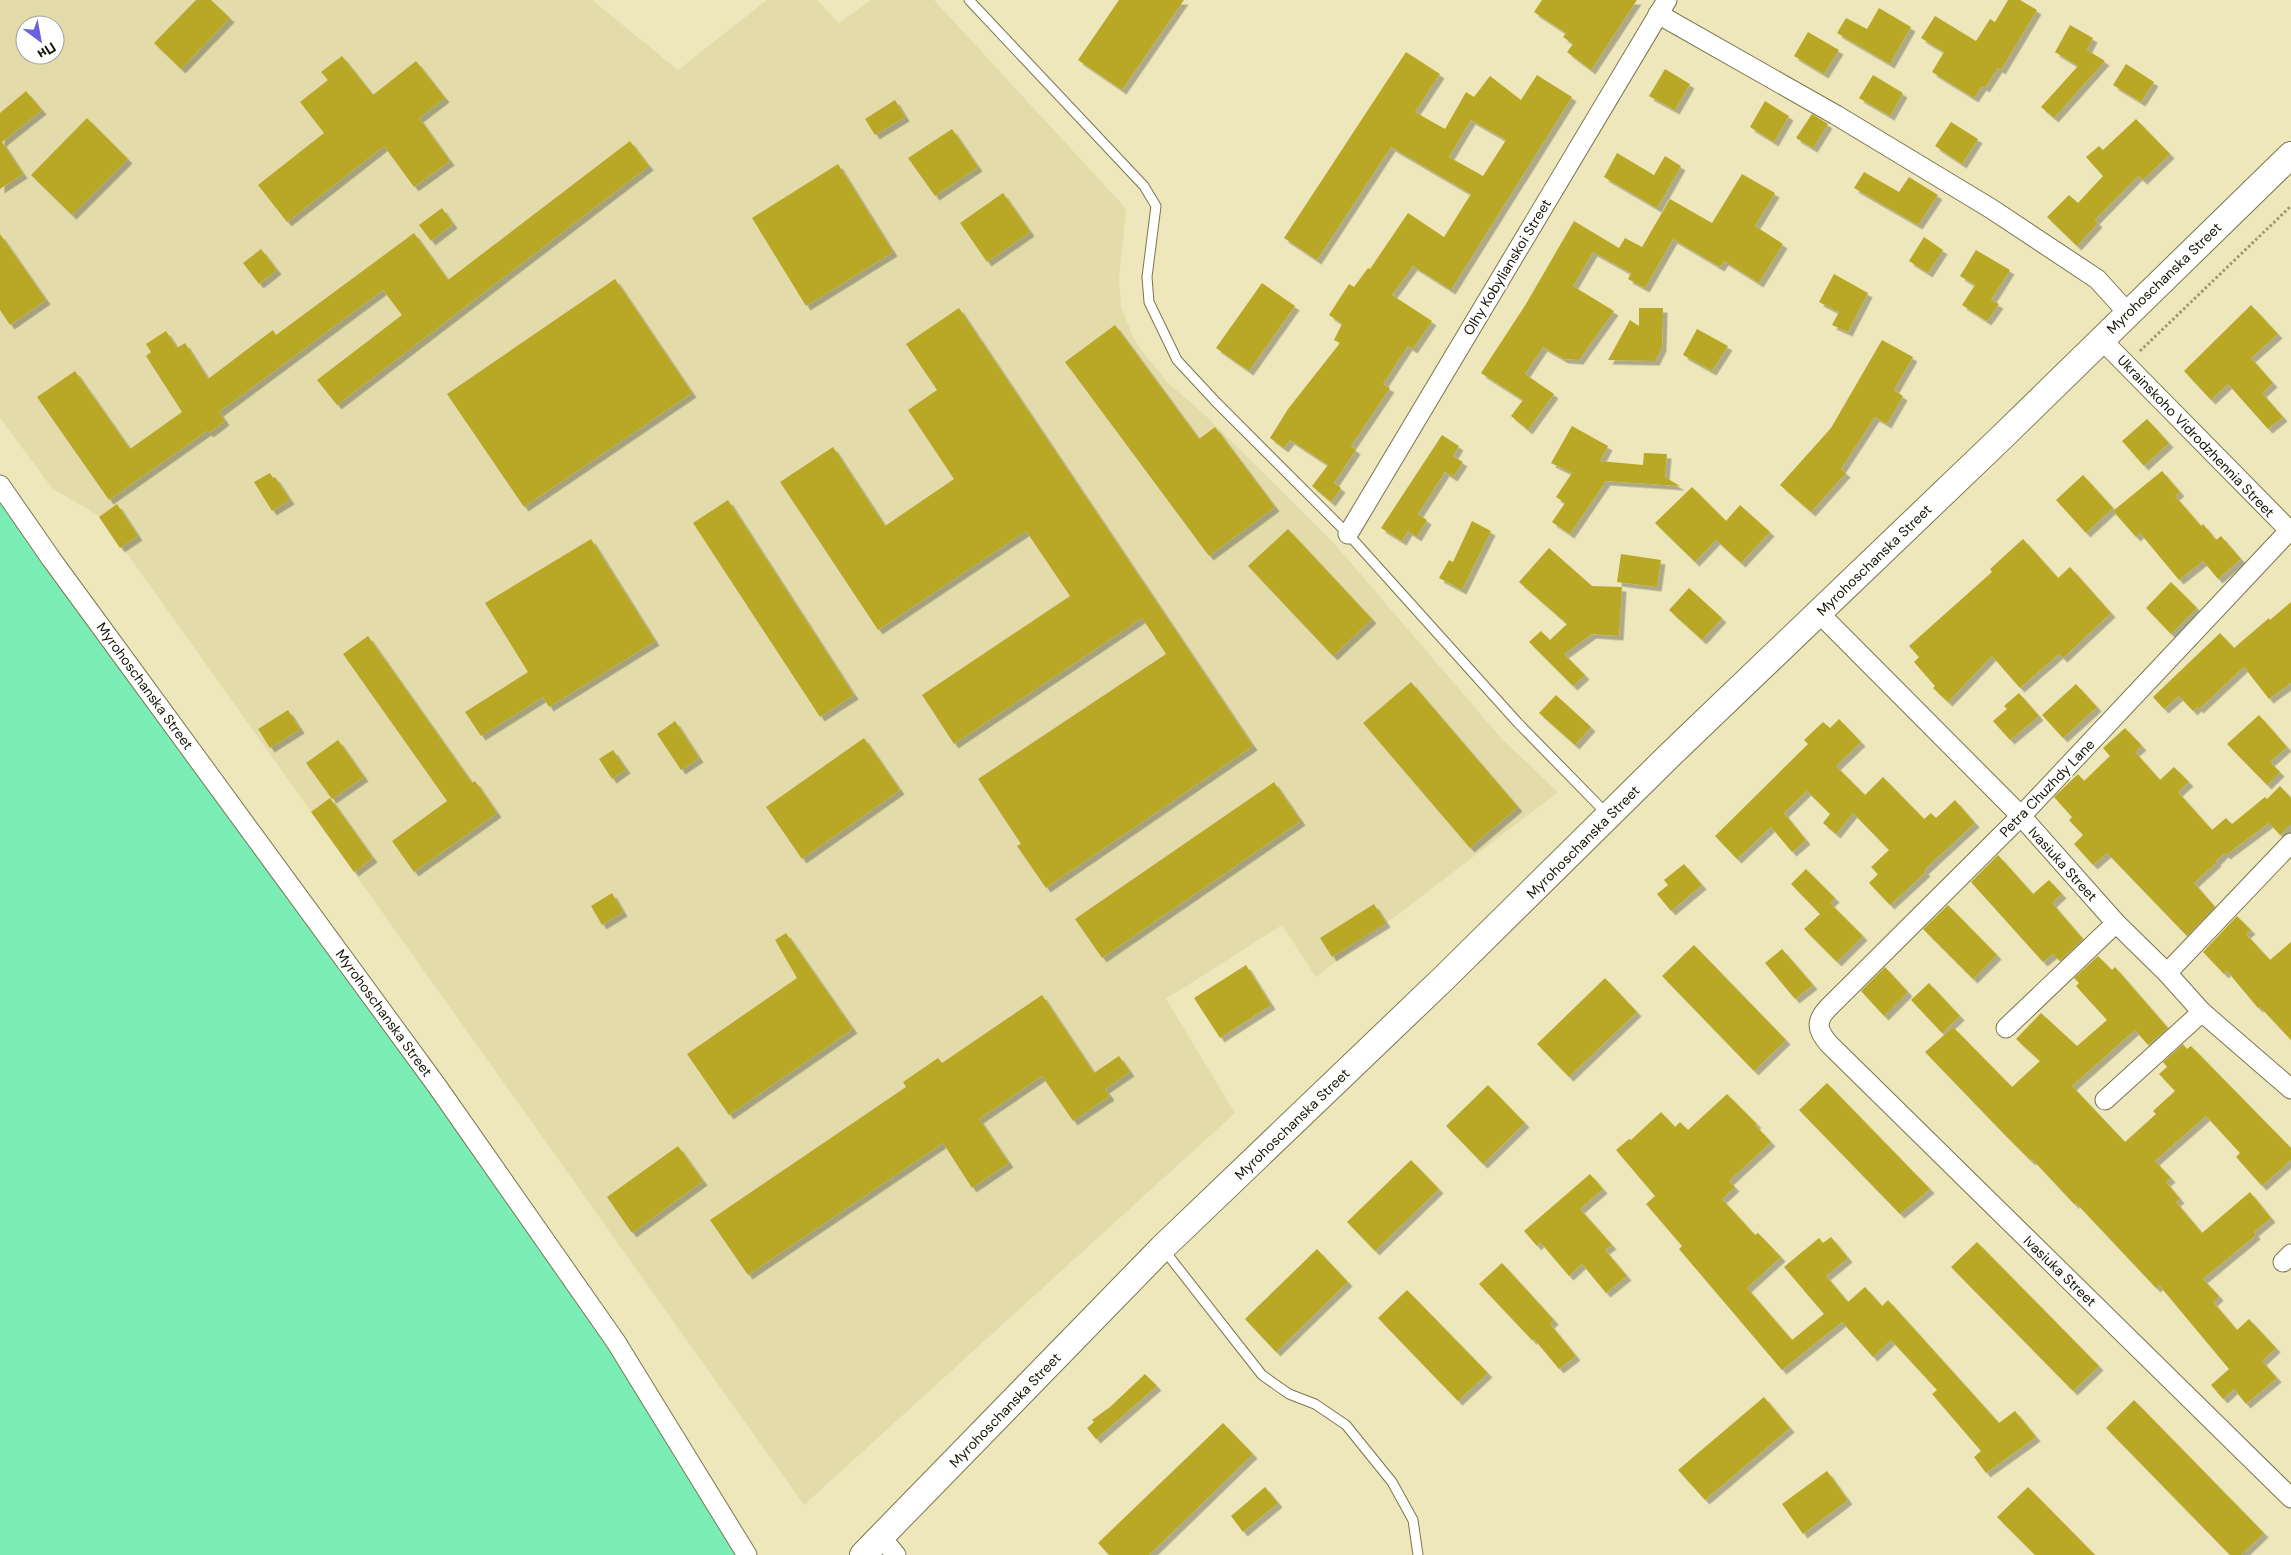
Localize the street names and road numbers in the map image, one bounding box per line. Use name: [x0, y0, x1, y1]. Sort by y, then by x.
street label: Olhy Kobylianskoi Street: [1459, 195, 1555, 339]
street label: Myrohoschanska Street: [2103, 218, 2225, 338]
street label: Ukrainskoho Vidrodzhennia Street: [2114, 351, 2278, 521]
street label: Myrohoschanska Street: [1813, 500, 1935, 620]
street label: Myrohoschanska Street: [93, 619, 197, 753]
street label: Petra Chuzhdy Lane: [1996, 735, 2098, 841]
street label: Myrohoschanska Street: [1523, 782, 1643, 902]
street label: Ivasiuka Street: [2025, 823, 2101, 905]
street label: Myrohoschanska Street: [332, 946, 436, 1080]
street label: Myrohoschanska Street: [1231, 1064, 1353, 1184]
street label: Ivasiuka Street: [2020, 1232, 2100, 1310]
street label: Myrohoschanska Street: [945, 1349, 1065, 1471]

